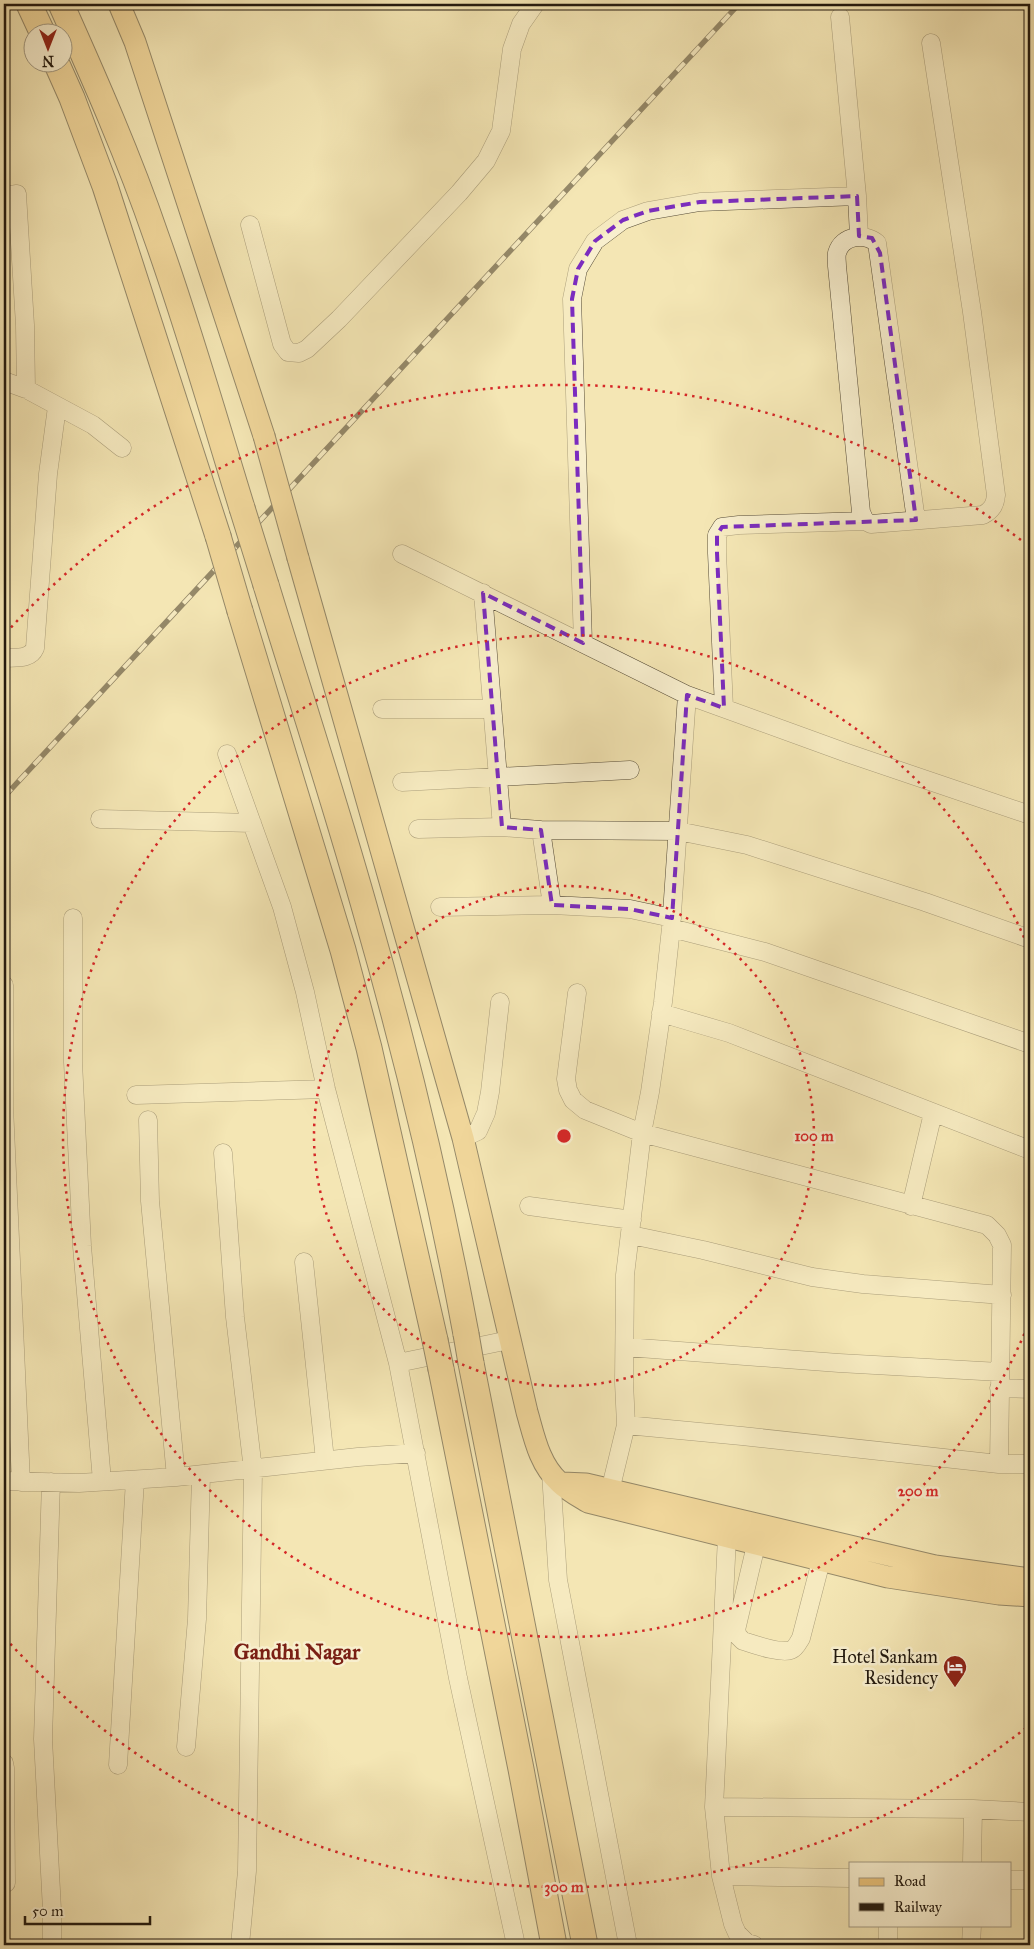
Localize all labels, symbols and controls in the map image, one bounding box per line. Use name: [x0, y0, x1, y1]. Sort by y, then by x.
north arrow: [22, 22, 72, 72]
text: N: [42, 52, 54, 69]
centre of rings: [555, 1127, 573, 1145]
text: 100 m: [794, 1127, 834, 1145]
text: 200 m: [898, 1482, 939, 1500]
district label: Gandhi Nagar: [234, 1638, 361, 1665]
place label: Hotel Sankam Residency: [832, 1646, 939, 1689]
hotel icon: Hotel Sankam Residency: [942, 1654, 968, 1688]
legend: [849, 1862, 1012, 1926]
text: Road: [894, 1872, 926, 1890]
text: 300 m: [544, 1878, 584, 1897]
scale bar: [25, 1894, 150, 1926]
text: Railway: [894, 1898, 943, 1916]
text: 50 m: [32, 1902, 64, 1920]

